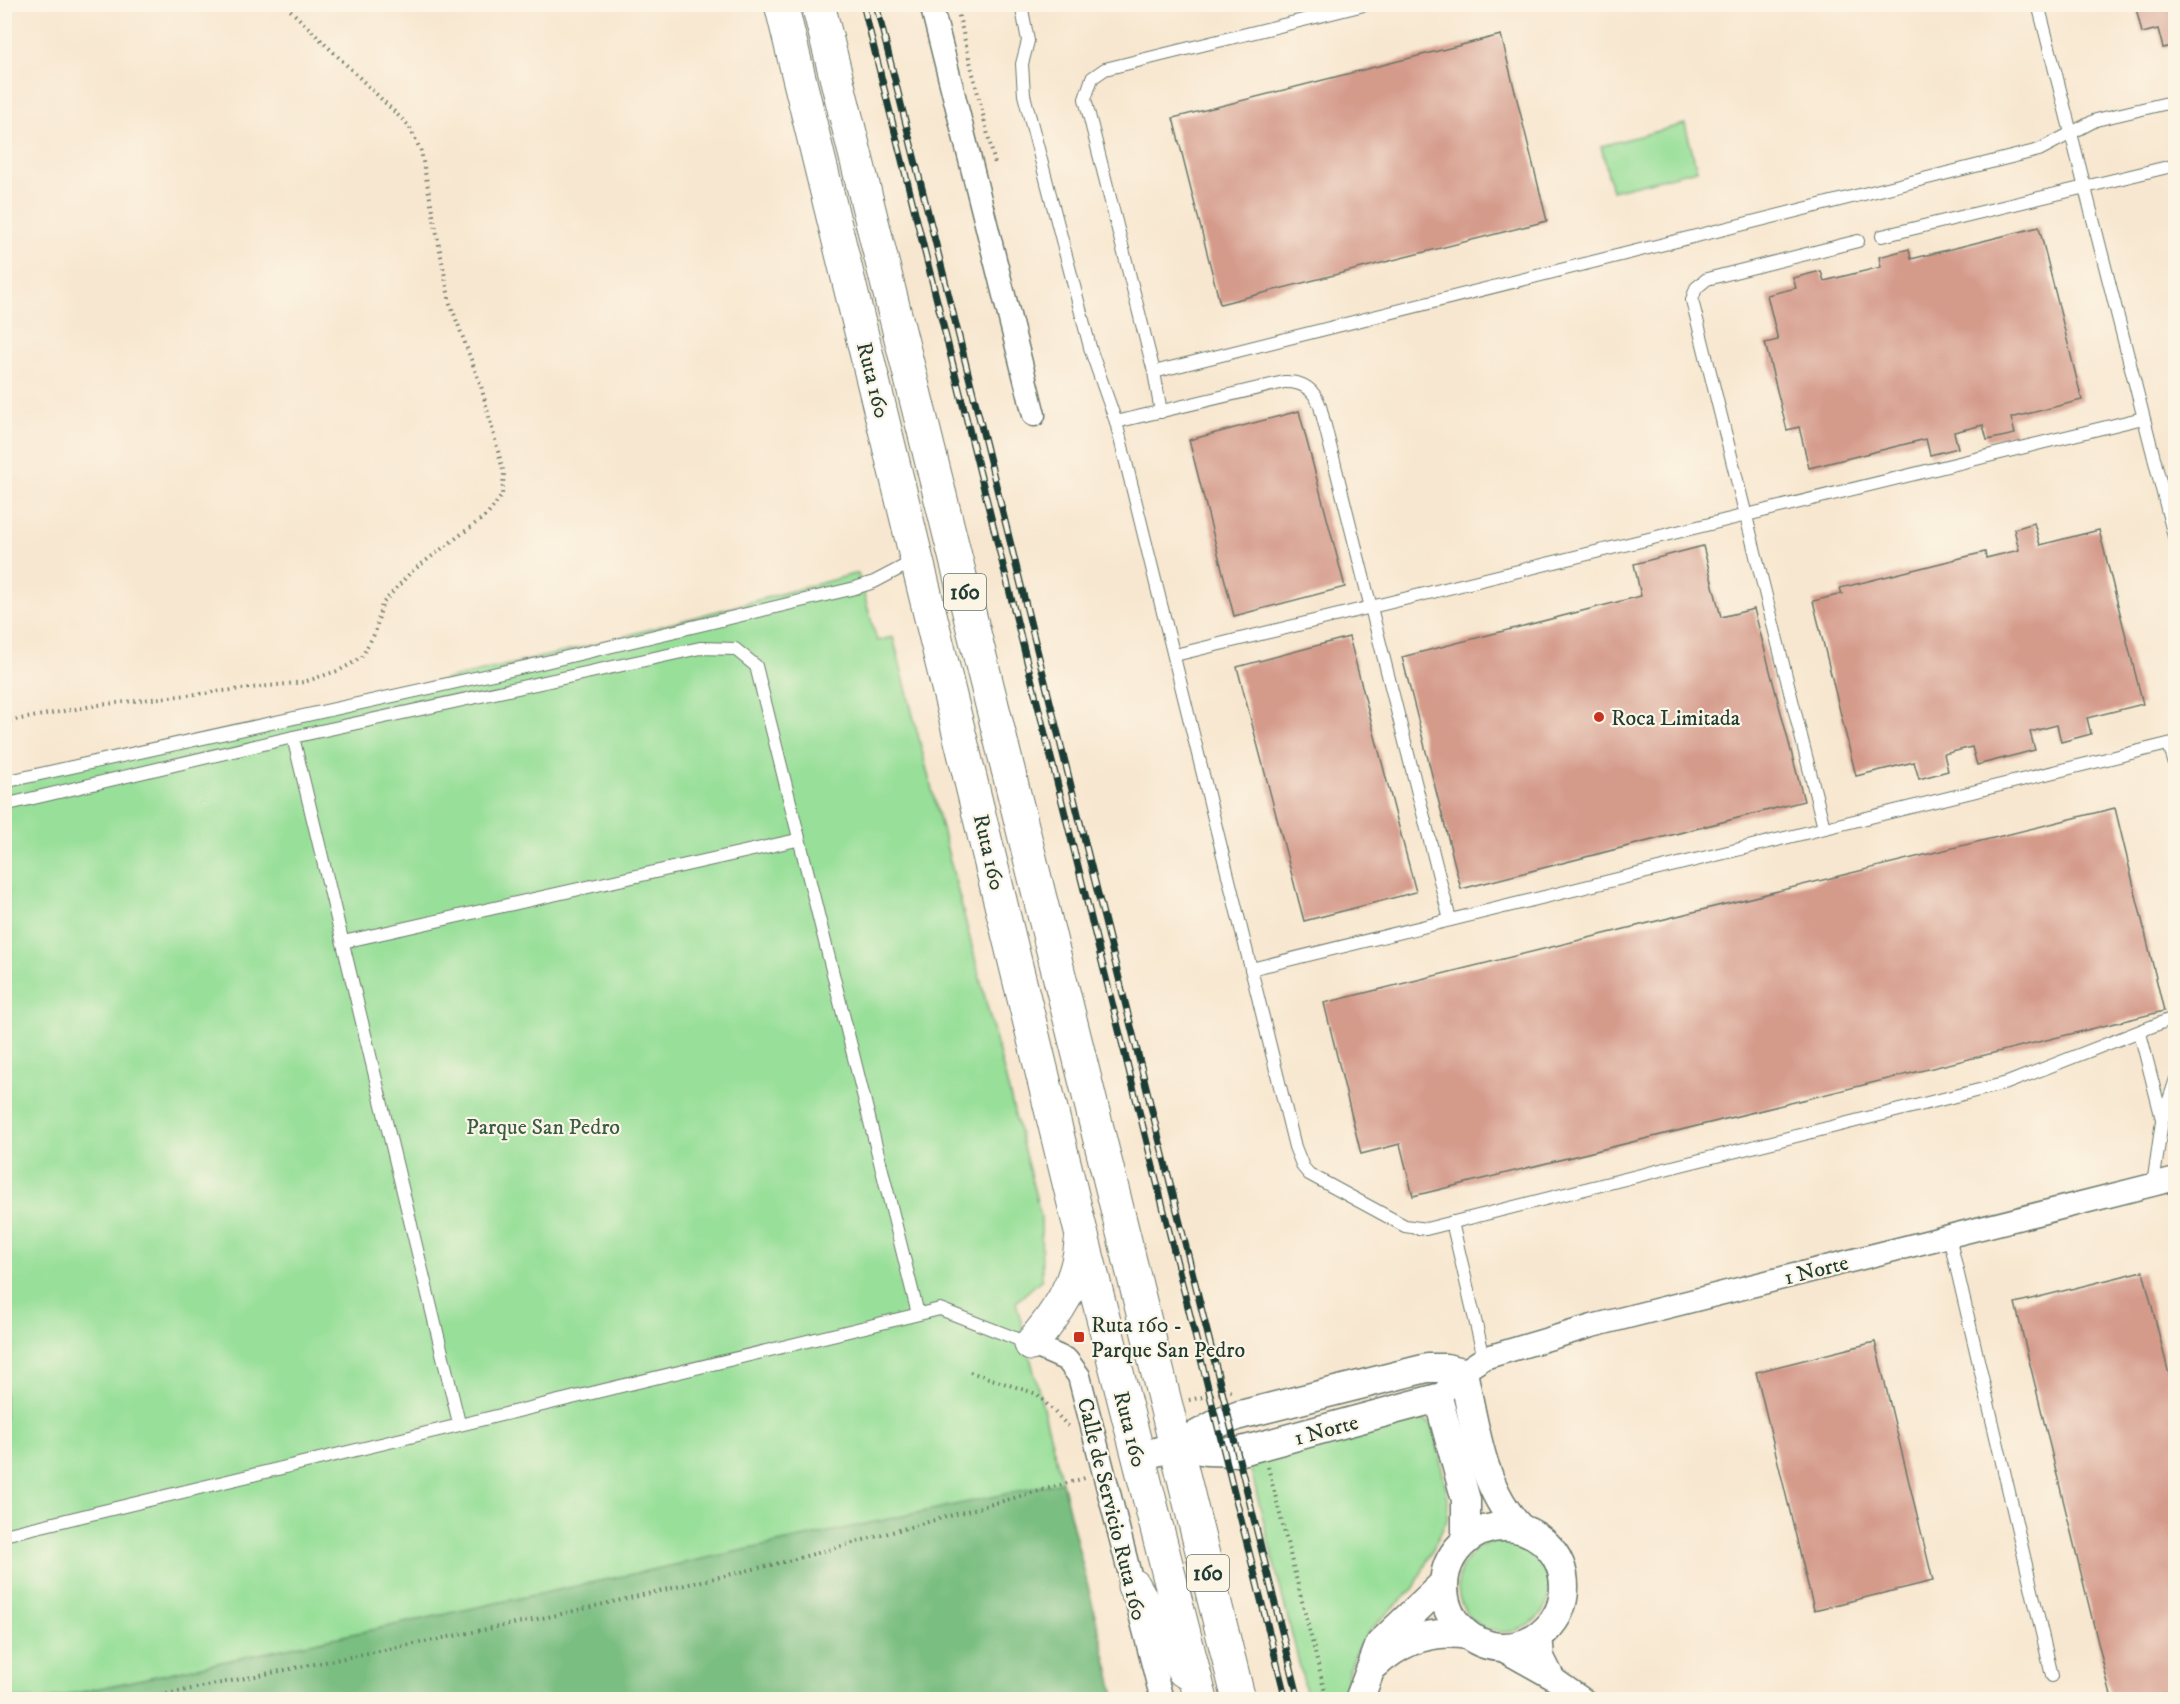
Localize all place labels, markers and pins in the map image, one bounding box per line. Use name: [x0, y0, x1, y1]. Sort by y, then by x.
place label: Roca Limitada: [1611, 705, 1741, 732]
marker: Roca Limitada: [1592, 710, 1606, 724]
place label: Ruta 160 - Parque San Pedro: [1091, 1312, 1245, 1364]
marker: Ruta 160 - Parque San Pedro: [1072, 1330, 1086, 1344]

